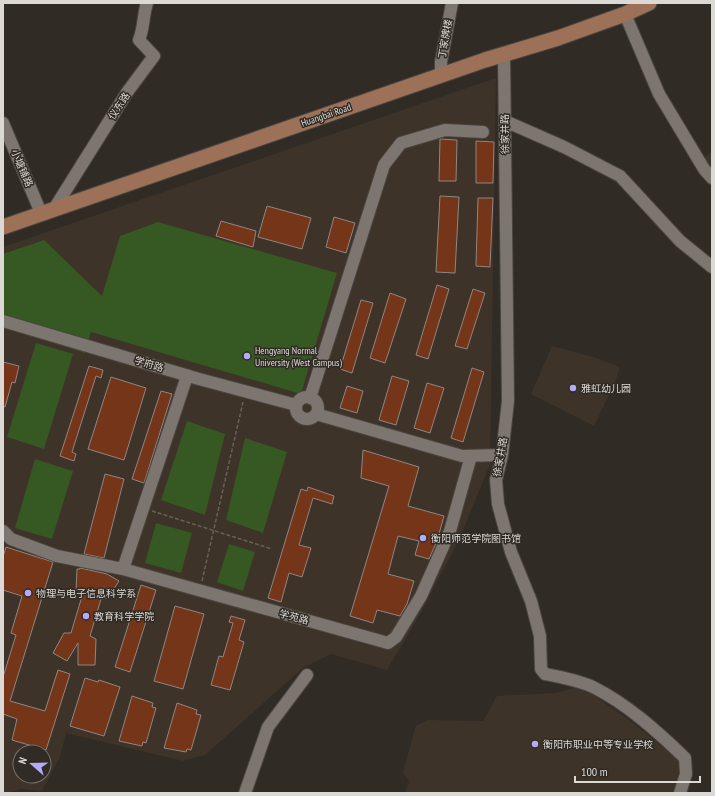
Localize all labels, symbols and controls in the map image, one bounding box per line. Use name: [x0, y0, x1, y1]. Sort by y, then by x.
street label: 丁家牌楼: [435, 18, 455, 60]
street label: 仪东路: [105, 90, 133, 123]
street label: Huangbai Road: [299, 100, 353, 130]
street label: 徐家井路: [498, 114, 512, 154]
street label: 小塘铺路: [8, 147, 36, 189]
place label: Hengyang Normal University (West Campus): [255, 344, 342, 369]
marker: Hengyang Normal University (West Campus): [242, 351, 252, 361]
street label: 学府路: [133, 353, 165, 375]
place label: 雅虹幼儿园: [581, 382, 631, 395]
marker: 雅虹幼儿园: [568, 383, 578, 393]
street label: 徐家井路: [490, 436, 510, 478]
place label: 衡阳师范学院图书馆: [431, 532, 521, 545]
marker: 衡阳师范学院图书馆: [418, 533, 428, 543]
place label: 物理与电子信息科学系: [36, 587, 136, 600]
marker: 物理与电子信息科学系: [23, 588, 33, 598]
street label: 学苑路: [278, 607, 310, 627]
place label: 教育科学学院: [94, 610, 154, 623]
marker: 教育科学学院: [81, 611, 91, 621]
place label: 衡阳市职业中等专业学校: [543, 738, 653, 751]
marker: 衡阳市职业中等专业学校: [530, 739, 540, 749]
north arrow: [12, 744, 52, 784]
text: N: [15, 755, 30, 766]
scale bar: [575, 758, 700, 784]
text: 100 m: [581, 764, 608, 779]

